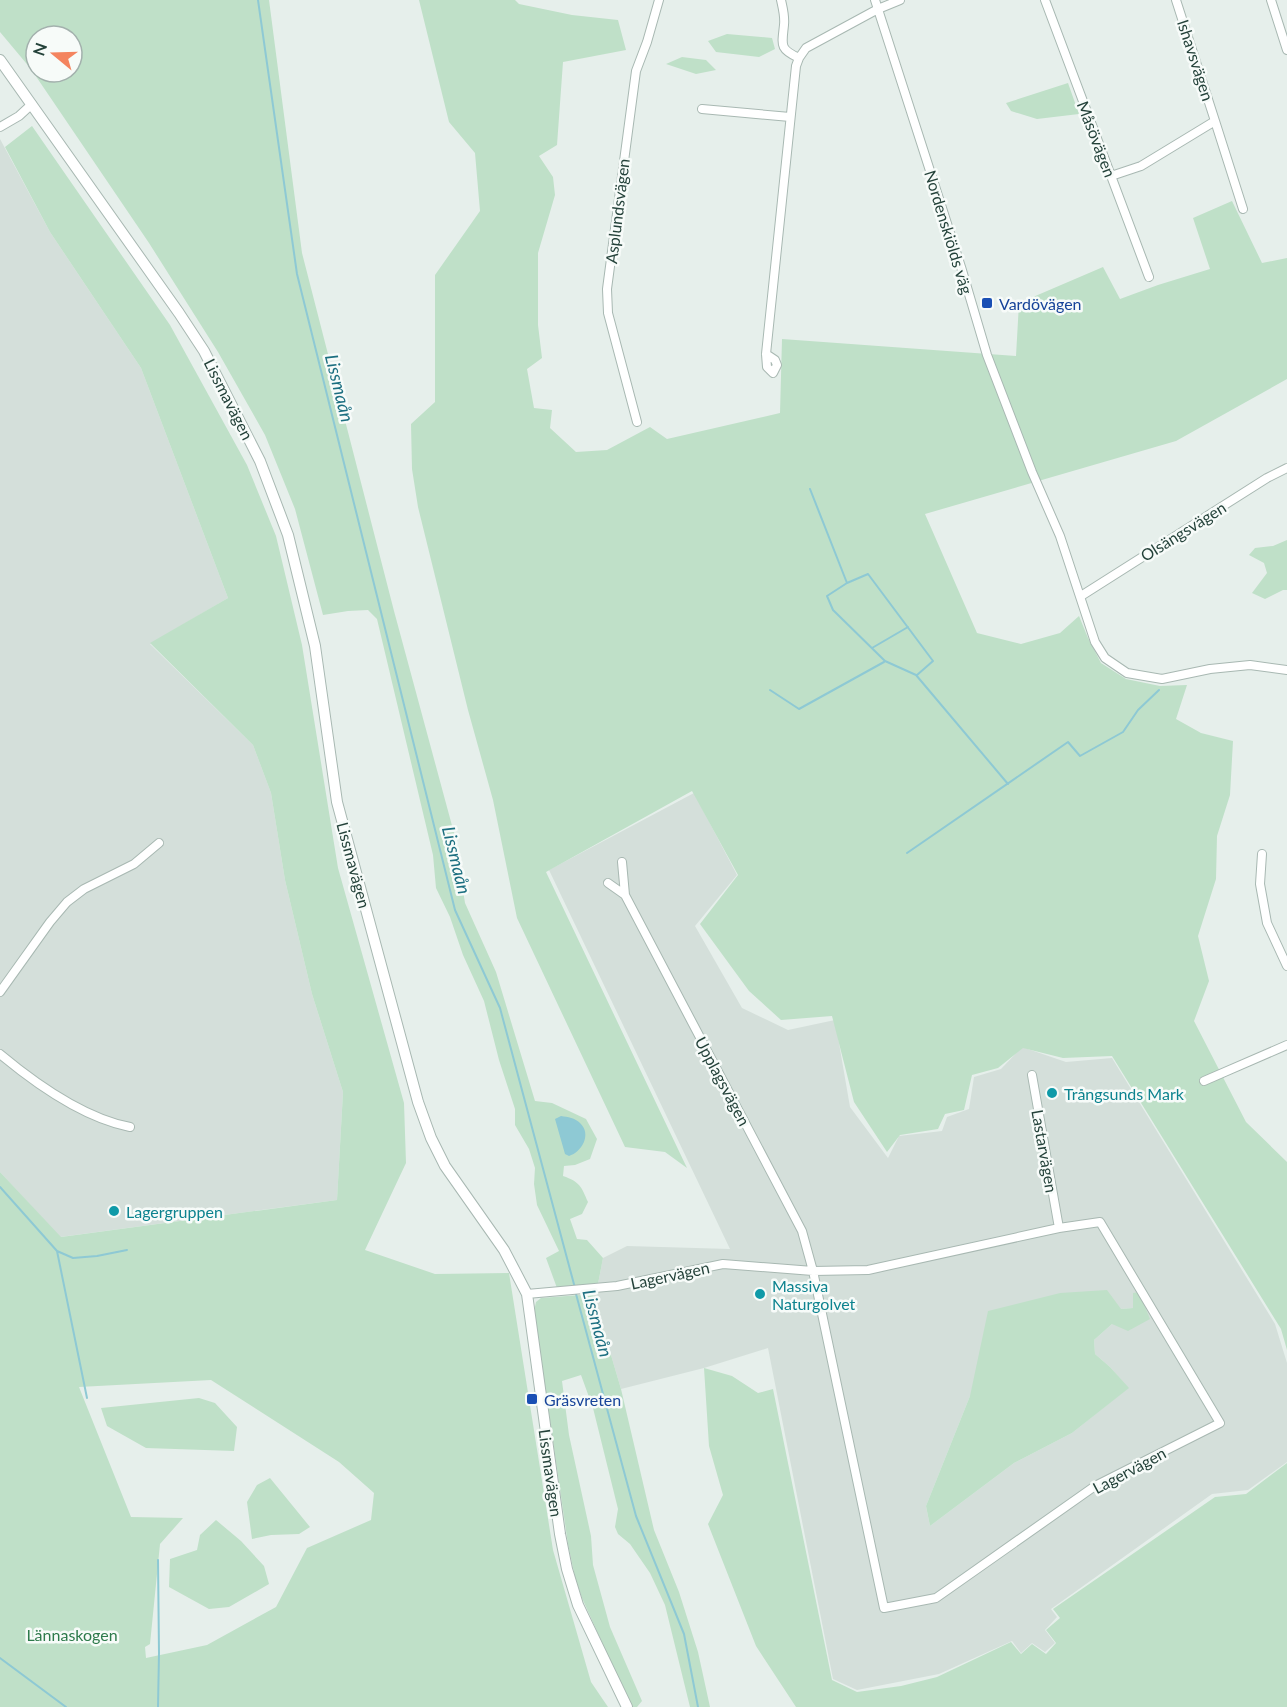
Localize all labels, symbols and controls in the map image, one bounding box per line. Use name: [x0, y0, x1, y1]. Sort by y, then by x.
street label: Ishavsvägen: [1174, 17, 1218, 103]
north arrow: [24, 24, 84, 84]
text: N: [28, 40, 50, 58]
street label: Måsövägen: [1074, 98, 1120, 180]
street label: Asplundsvägen: [601, 157, 633, 265]
street label: Nordenskiölds väg: [921, 168, 977, 296]
place label: Vardövägen: [999, 294, 1082, 313]
marker: Vardövägen: [980, 296, 994, 310]
water label: Lissmaån: [321, 352, 359, 424]
street label: Lissmavägen: [200, 355, 258, 443]
street label: Olsängsvägen: [1137, 497, 1229, 565]
street label: Lissmavägen: [333, 820, 375, 910]
water label: Lissmaån: [438, 824, 476, 896]
street label: Upplagsvägen: [692, 1033, 754, 1129]
place label: Trångsunds Mark: [1064, 1084, 1185, 1103]
marker: Trångsunds Mark: [1045, 1086, 1059, 1100]
street label: Lastarvägen: [1028, 1108, 1062, 1194]
place label: Lagergruppen: [126, 1202, 223, 1221]
marker: Lagergruppen: [107, 1204, 121, 1218]
street label: Lagervägen: [629, 1257, 711, 1293]
place label: Massiva Naturgolvet: [772, 1276, 856, 1313]
water label: Lissmaån: [578, 1287, 618, 1359]
marker: Massiva Naturgolvet: [753, 1287, 767, 1301]
place label: Gräsvreten: [544, 1390, 621, 1409]
marker: Gräsvreten: [525, 1392, 539, 1406]
street label: Lissmavägen: [535, 1428, 567, 1518]
street label: Lagervägen: [1089, 1443, 1169, 1497]
park label: Lännaskogen: [26, 1625, 118, 1644]

